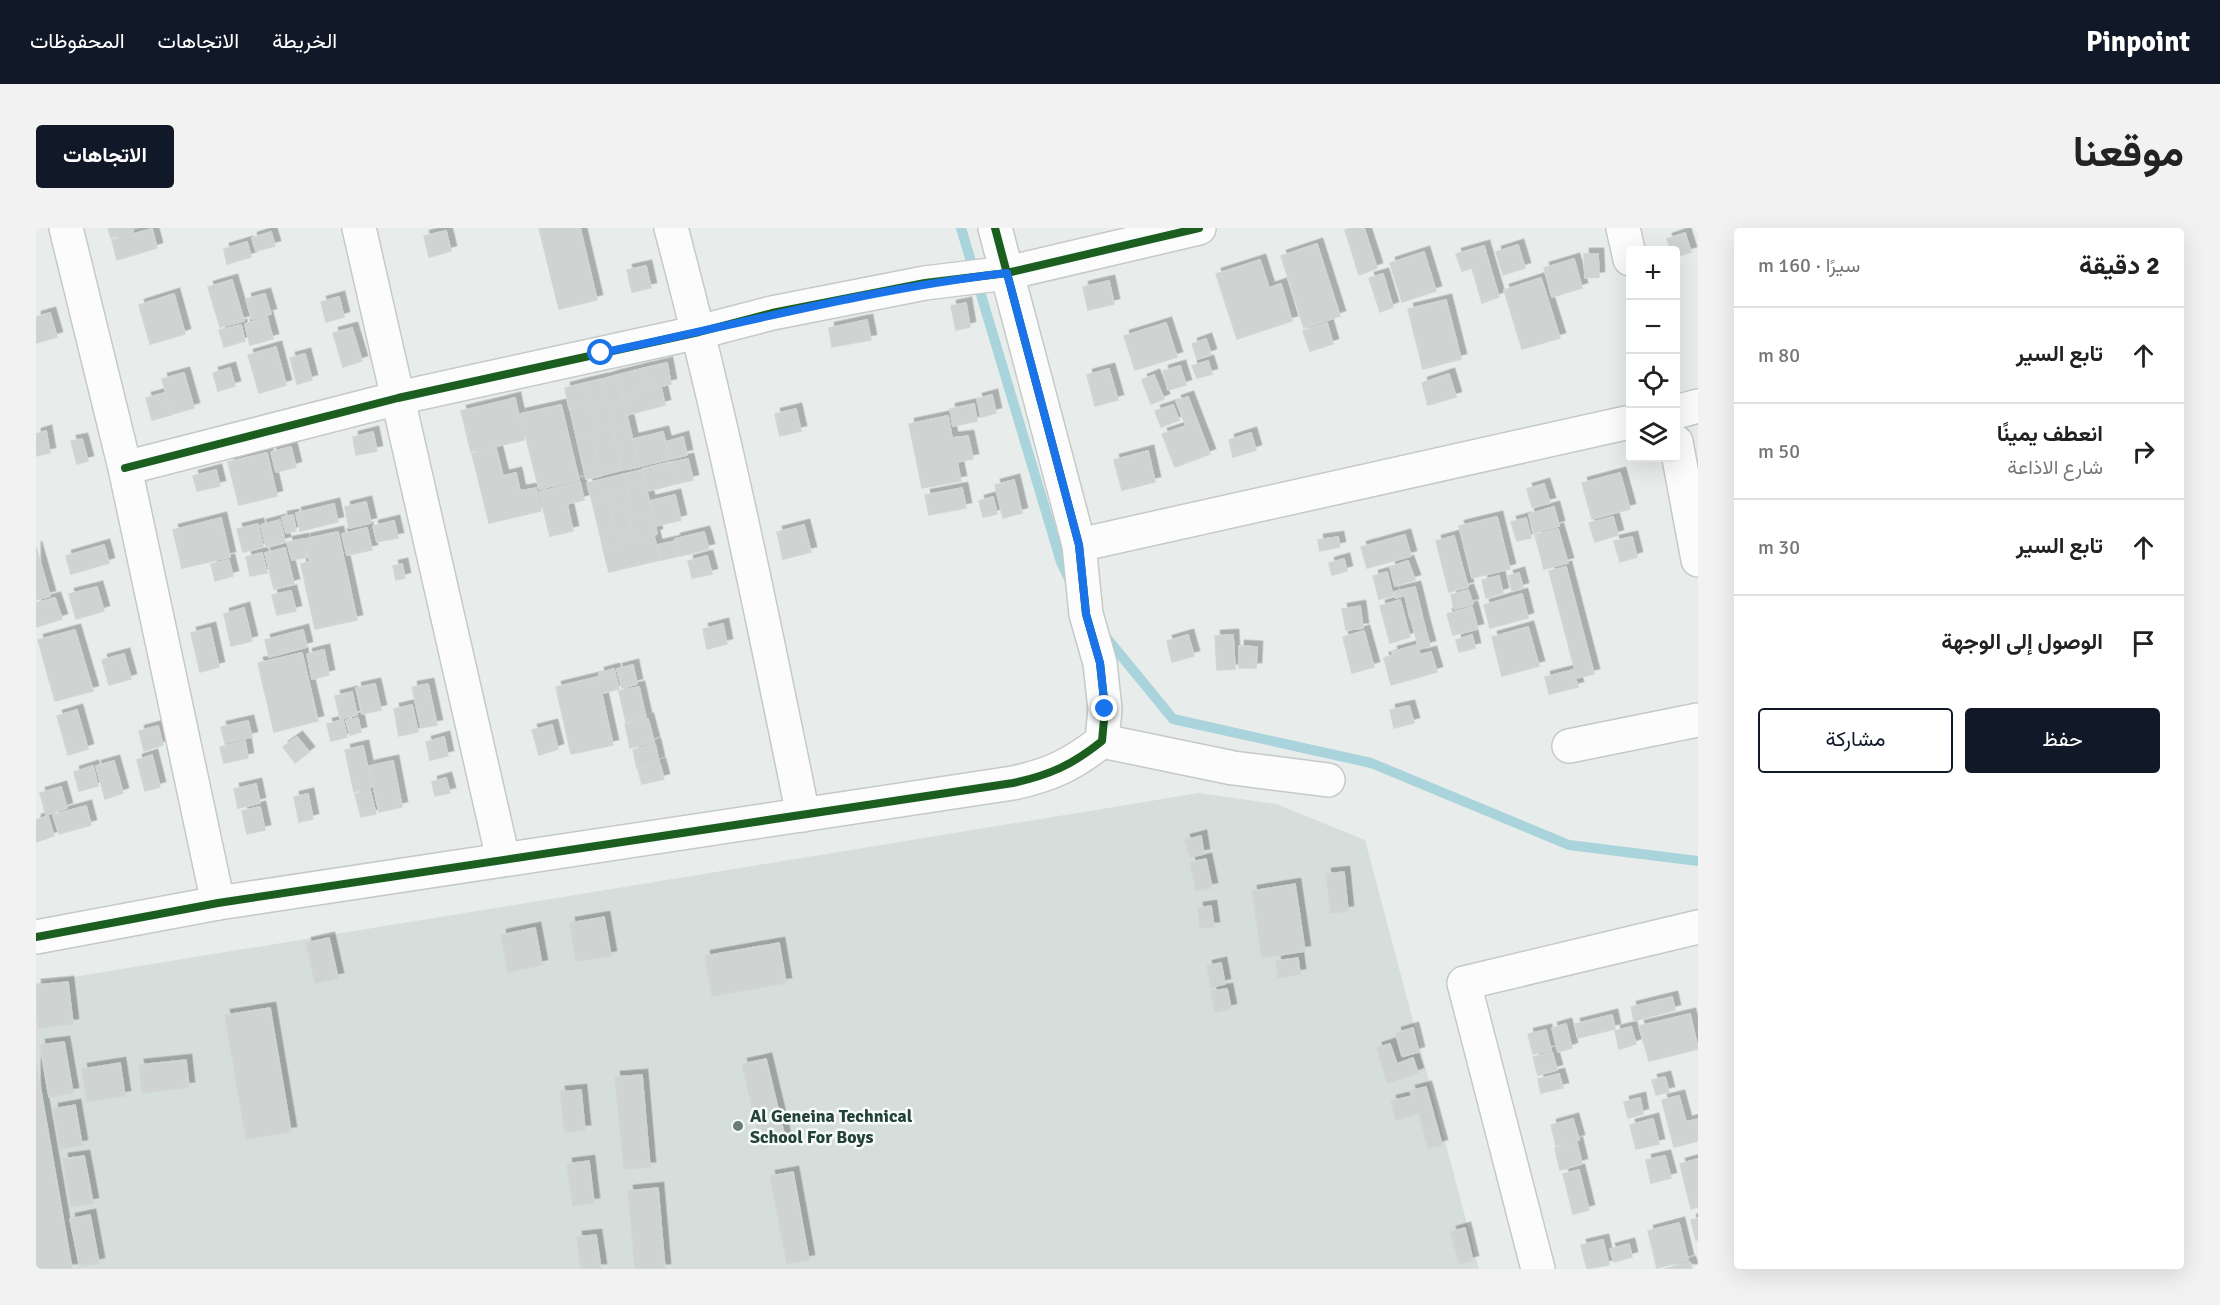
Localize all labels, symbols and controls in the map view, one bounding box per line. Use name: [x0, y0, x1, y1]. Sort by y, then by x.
text: Pinpoint: [2086, 25, 2190, 59]
text: المحفوظات: [30, 28, 125, 54]
text: الاتجاهات: [158, 28, 239, 54]
text: الخريطة: [272, 28, 337, 54]
button: الاتجاهات: [36, 125, 174, 188]
text: موقعنا: [2073, 127, 2184, 178]
map controls: [1626, 246, 1680, 462]
button: +: [1626, 246, 1680, 300]
text: 2 دقيقة: [2079, 250, 2160, 282]
text: سيرًا · 160 m: [1758, 253, 1860, 278]
button: −: [1626, 300, 1680, 354]
route start: [587, 339, 613, 365]
icon: ahead: [2127, 339, 2160, 372]
text: تابع السير: [2016, 340, 2103, 367]
text: 80 m: [1758, 343, 1800, 368]
button: locate: [1626, 354, 1680, 408]
button: layers: [1626, 408, 1680, 462]
text: انعطف يمينًا: [1997, 420, 2103, 447]
icon: right: [2127, 435, 2160, 468]
text: 50 m: [1758, 439, 1800, 464]
text: شارع الاذاعة: [2007, 455, 2103, 480]
icon: ahead: [2127, 531, 2160, 564]
text: تابع السير: [2016, 532, 2103, 559]
text: 30 m: [1758, 535, 1800, 560]
icon: arrive: [2127, 627, 2160, 660]
text: الوصول إلى الوجهة: [1941, 628, 2103, 655]
route end: [1091, 695, 1117, 721]
button: مشاركة: [1758, 708, 1953, 773]
button: حفظ: [1965, 708, 2160, 773]
place label: Al Geneina Technical School For Boys: [750, 1105, 913, 1148]
marker: Al Geneina Technical School For Boys: [731, 1119, 745, 1133]

